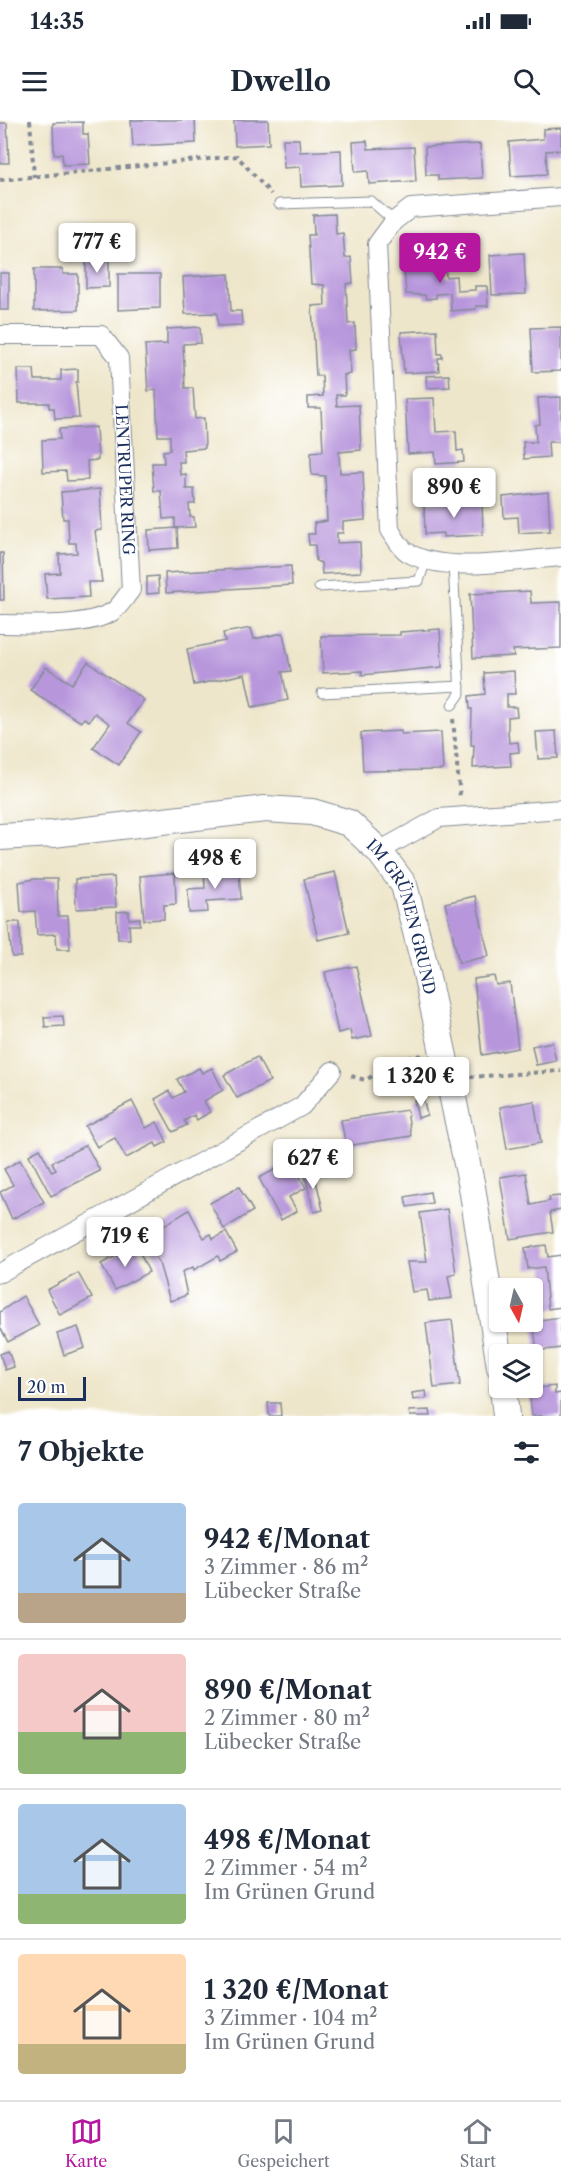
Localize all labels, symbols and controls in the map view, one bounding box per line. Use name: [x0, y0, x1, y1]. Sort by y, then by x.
text: 14:35: [30, 8, 84, 35]
icon: menu: [18, 65, 51, 98]
text: Dwello: [230, 65, 331, 98]
icon: search: [510, 65, 543, 98]
pin: 777 €: [55, 223, 139, 274]
text: 777 €: [72, 230, 122, 254]
pin: 942 €: [398, 233, 482, 284]
text: 942 €: [413, 240, 467, 264]
street label: LENTRUPER RING: [111, 404, 139, 556]
pin: 890 €: [412, 468, 496, 519]
text: 890 €: [427, 475, 481, 499]
street label: IM GRÜNEN GRUND: [363, 835, 440, 996]
pin: 498 €: [173, 839, 257, 890]
text: 498 €: [188, 846, 242, 870]
pin: 1 320 €: [366, 1057, 476, 1108]
text: 1 320 €: [387, 1064, 455, 1088]
pin: 627 €: [271, 1139, 355, 1190]
text: 627 €: [287, 1146, 339, 1170]
pin: 719 €: [83, 1217, 167, 1268]
text: 719 €: [100, 1224, 150, 1248]
north arrow: [489, 1278, 543, 1332]
map controls: [489, 1278, 543, 1398]
button: layers: [489, 1344, 543, 1398]
scale bar: [18, 1374, 86, 1402]
text: 20 m: [27, 1377, 66, 1397]
text: 7 Objekte: [18, 1436, 144, 1468]
icon: filters: [510, 1436, 543, 1469]
text: 942 €/Monat: [204, 1523, 370, 1555]
icon: home: [66, 1527, 138, 1599]
text: 3 Zimmer · 86 m²: [204, 1555, 368, 1579]
text: Lübecker Straße: [204, 1579, 361, 1603]
text: 890 €/Monat: [204, 1674, 372, 1706]
icon: home: [66, 1678, 138, 1750]
text: 2 Zimmer · 80 m²: [204, 1706, 370, 1730]
text: Lübecker Straße: [204, 1730, 361, 1754]
text: 498 €/Monat: [204, 1824, 371, 1856]
icon: home: [66, 1828, 138, 1900]
text: 2 Zimmer · 54 m²: [204, 1856, 368, 1880]
text: Im Grünen Grund: [204, 1880, 375, 1904]
text: 1 320 €/Monat: [204, 1974, 388, 2006]
icon: home: [66, 1978, 138, 2050]
text: 3 Zimmer · 104 m²: [204, 2006, 377, 2030]
text: Im Grünen Grund: [204, 2030, 375, 2054]
tab: Karte: [65, 2115, 107, 2171]
tab: Gespeichert: [237, 2115, 330, 2171]
tab: Start: [460, 2115, 496, 2171]

